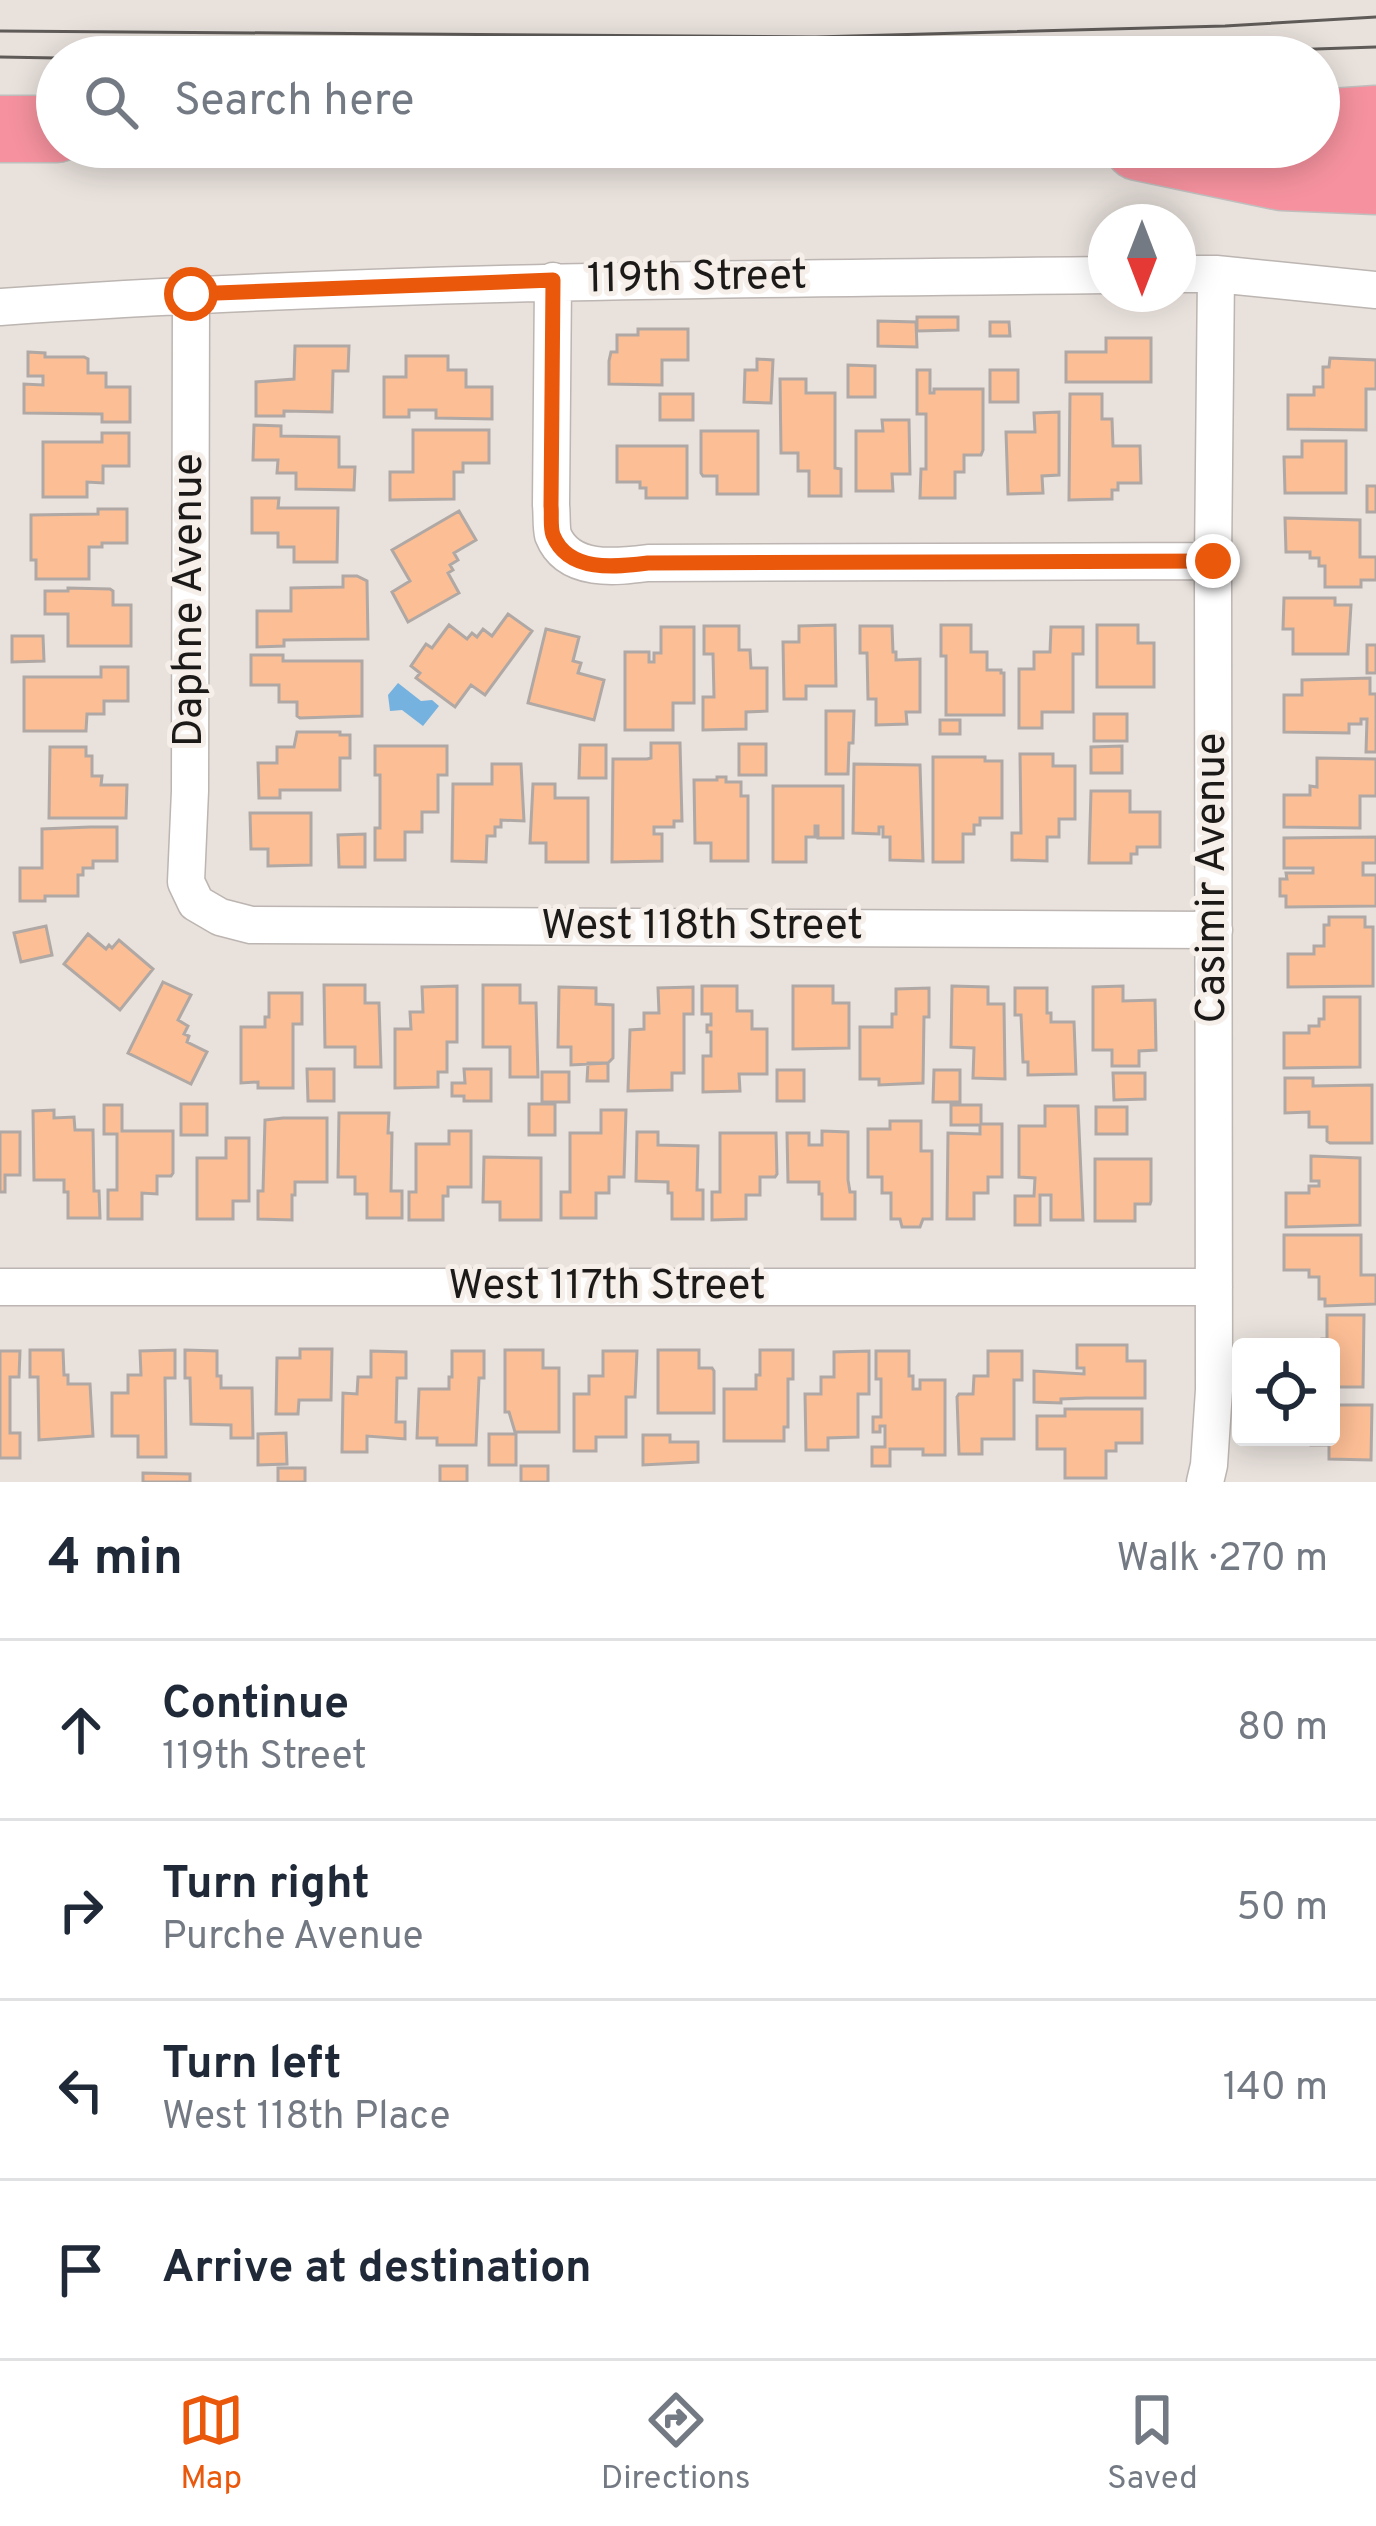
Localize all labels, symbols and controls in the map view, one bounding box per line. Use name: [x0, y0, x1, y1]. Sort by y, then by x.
search box: [36, 36, 1340, 168]
icon: search: [78, 69, 144, 135]
text: Search here: [174, 74, 414, 131]
north arrow: [1088, 204, 1196, 312]
street label: 119th Street: [586, 251, 808, 307]
route start: [164, 267, 218, 321]
street label: Daphne Avenue: [164, 453, 217, 747]
route end: [1186, 534, 1240, 588]
street label: Casimir Avenue: [1187, 733, 1240, 1023]
street label: West 118th Street: [541, 901, 863, 954]
street label: West 117th Street: [448, 1261, 766, 1314]
map controls: [1232, 1338, 1340, 1446]
button: locate: [1232, 1338, 1340, 1446]
text: 4 min: [48, 1528, 183, 1593]
text: Walk · 270 m: [1117, 1536, 1328, 1585]
text: Continue: [162, 1677, 349, 1734]
icon: ahead: [48, 1697, 114, 1763]
text: 80 m: [1237, 1705, 1328, 1754]
text: 119th Street: [162, 1734, 367, 1783]
text: Turn right: [162, 1857, 370, 1914]
icon: right: [48, 1877, 114, 1943]
text: 50 m: [1237, 1885, 1328, 1934]
text: Purche Avenue: [162, 1914, 423, 1963]
text: Turn left: [162, 2037, 341, 2094]
icon: left: [48, 2057, 114, 2123]
text: 140 m: [1223, 2065, 1328, 2114]
text: West 118th Place: [162, 2094, 450, 2143]
icon: arrive: [48, 2237, 114, 2303]
text: Arrive at destination: [162, 2241, 592, 2298]
tab: Map: [178, 2387, 244, 2501]
tab: Directions: [601, 2387, 751, 2501]
tab: Saved: [1107, 2387, 1198, 2501]

